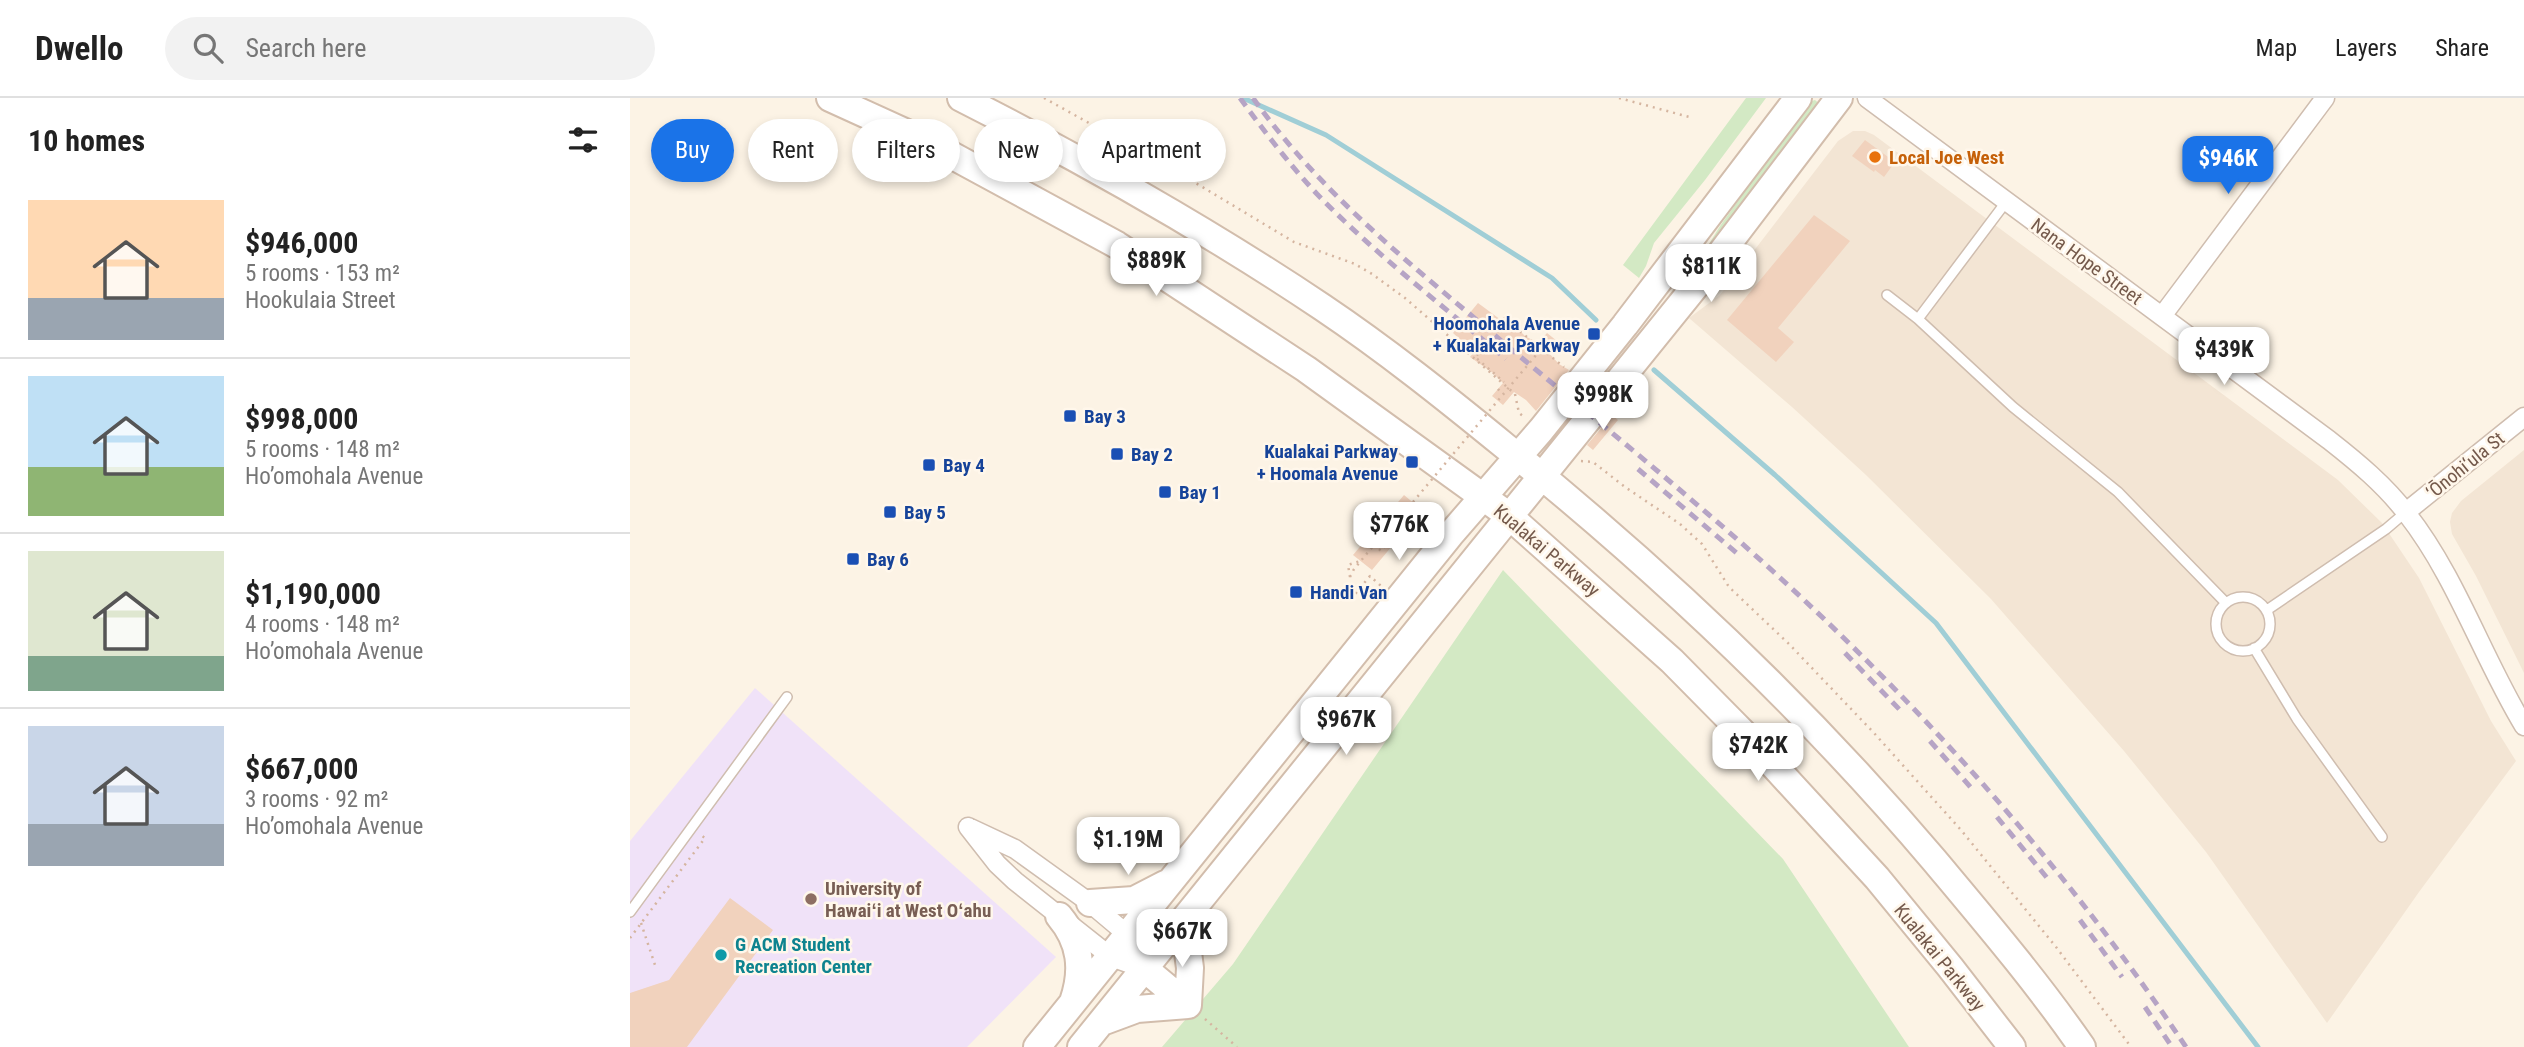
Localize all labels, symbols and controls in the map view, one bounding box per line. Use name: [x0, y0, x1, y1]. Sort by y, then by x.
search box: [165, 17, 655, 80]
text: Dwello: [35, 29, 123, 68]
icon: search: [189, 29, 227, 67]
text: Search here: [245, 33, 366, 63]
text: Map: [2256, 34, 2297, 62]
text: Layers: [2335, 34, 2397, 62]
text: Share: [2435, 34, 2489, 62]
chip: Buy: [651, 119, 734, 182]
chip: Rent: [748, 119, 838, 182]
chip: Filters: [852, 119, 960, 182]
chip: New: [974, 119, 1063, 182]
chip: Apartment: [1077, 119, 1226, 182]
icon: filters: [564, 121, 602, 159]
text: 10 homes: [28, 123, 145, 158]
pin: $946K: [2179, 136, 2277, 196]
text: $946K: [2198, 145, 2258, 172]
place label: Local Joe West: [1889, 146, 2004, 169]
marker: Local Joe West: [1867, 149, 1883, 165]
street label: Nana Hope Street: [2027, 213, 2147, 310]
text: $946,000: [245, 225, 358, 260]
icon: home: [84, 228, 168, 312]
pin: $889K: [1107, 238, 1205, 298]
pin: $811K: [1662, 244, 1760, 304]
text: $889K: [1126, 247, 1186, 274]
text: $811K: [1681, 253, 1741, 280]
text: 5 rooms · 153 m²: [245, 260, 400, 287]
text: Hookulaia Street: [245, 287, 396, 314]
place label: Hoomohala Avenue + Kualakai Parkway: [1433, 312, 1581, 357]
marker: Hoomohala Avenue + Kualakai Parkway: [1586, 326, 1602, 342]
pin: $439K: [2175, 328, 2273, 387]
text: $439K: [2194, 336, 2254, 363]
pin: $998K: [1554, 372, 1652, 432]
text: $998K: [1573, 381, 1633, 408]
text: $998,000: [245, 401, 358, 436]
icon: home: [84, 404, 168, 488]
place label: Bay 3: [1084, 405, 1126, 428]
marker: Bay 3: [1062, 408, 1078, 424]
street label: ‘Ōnohi‘ula St: [2422, 427, 2509, 504]
text: 5 rooms · 148 m²: [245, 436, 400, 463]
place label: Kualakai Parkway + Hoomala Avenue: [1257, 440, 1399, 485]
place label: Bay 2: [1131, 443, 1173, 466]
marker: Bay 2: [1109, 446, 1125, 462]
place label: Bay 4: [943, 454, 985, 477]
marker: Kualakai Parkway + Hoomala Avenue: [1404, 454, 1420, 470]
marker: Bay 4: [921, 457, 937, 473]
text: Ho’omohala Avenue: [245, 463, 423, 490]
place label: Bay 1: [1179, 481, 1221, 504]
marker: Bay 1: [1157, 484, 1173, 500]
street label: Kualakai Parkway: [1489, 499, 1604, 601]
place label: Bay 5: [904, 501, 946, 524]
pin: $776K: [1350, 503, 1448, 562]
marker: Bay 5: [882, 504, 898, 520]
text: $776K: [1369, 511, 1429, 538]
place label: Bay 6: [867, 548, 909, 571]
marker: Bay 6: [845, 551, 861, 567]
text: $1,190,000: [245, 576, 381, 611]
icon: home: [84, 579, 168, 663]
place label: Handi Van: [1310, 581, 1387, 604]
marker: Handi Van: [1288, 584, 1304, 600]
text: 4 rooms · 148 m²: [245, 611, 400, 638]
text: Ho’omohala Avenue: [245, 638, 423, 665]
pin: $967K: [1297, 698, 1395, 757]
text: $967K: [1316, 706, 1376, 733]
pin: $742K: [1709, 724, 1807, 783]
text: $742K: [1728, 732, 1788, 759]
text: $667,000: [245, 751, 358, 786]
icon: home: [84, 754, 168, 838]
text: 3 rooms · 92 m²: [245, 786, 388, 813]
text: Ho’omohala Avenue: [245, 813, 423, 840]
pin: $1.19M: [1071, 818, 1185, 877]
text: $1.19M: [1093, 826, 1163, 853]
place label: University of Hawaiʻi at West Oʻahu: [825, 877, 991, 922]
marker: University of Hawaiʻi at West Oʻahu: [803, 891, 819, 907]
street label: Kualakai Parkway: [1889, 899, 1990, 1016]
pin: $667K: [1133, 910, 1231, 969]
text: $667K: [1152, 918, 1212, 945]
place label: G ACM Student Recreation Center: [735, 933, 872, 978]
marker: G ACM Student Recreation Center: [713, 947, 729, 963]

